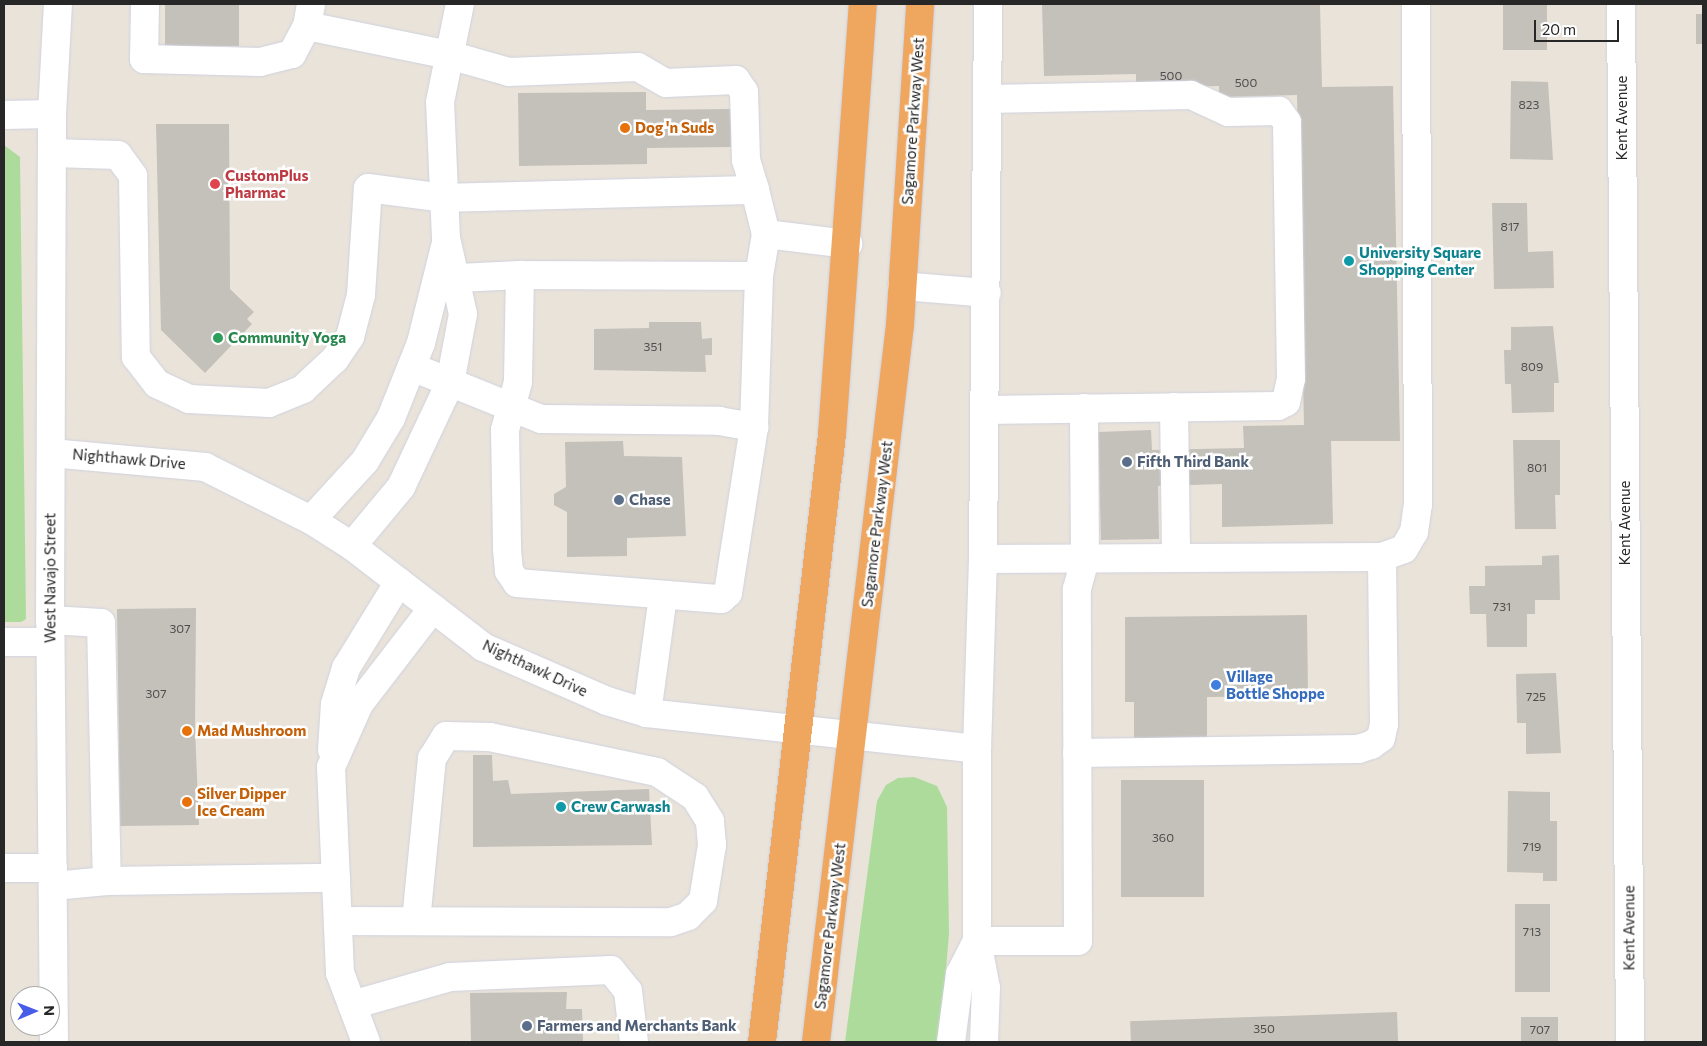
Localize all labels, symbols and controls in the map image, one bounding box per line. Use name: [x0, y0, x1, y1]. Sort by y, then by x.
scale bar: [1537, 10, 1622, 42]
text: 20 m: [1542, 20, 1576, 38]
street label: Sagamore Parkway West: [898, 37, 928, 205]
house number: 500: [1160, 69, 1182, 83]
street label: Kent Avenue: [1613, 75, 1631, 161]
house number: 500: [1235, 76, 1257, 90]
house number: 823: [1519, 98, 1539, 112]
place label: Dog 'n Suds: [635, 119, 714, 137]
marker: Dog 'n Suds: [619, 122, 631, 134]
place label: CustomPlus Pharmac: [225, 166, 308, 201]
marker: CustomPlus Pharmac: [209, 178, 221, 190]
house number: 817: [1501, 220, 1519, 234]
place label: University Square Shopping Center: [1359, 243, 1481, 278]
marker: University Square Shopping Center: [1343, 255, 1355, 267]
place label: Community Yoga: [228, 329, 346, 347]
marker: Community Yoga: [212, 332, 224, 344]
house number: 351: [644, 340, 662, 354]
house number: 809: [1521, 360, 1543, 374]
street label: Sagamore Parkway West: [858, 440, 896, 608]
street label: Nighthawk Drive: [72, 445, 186, 473]
place label: Fifth Third Bank: [1137, 453, 1249, 471]
marker: Fifth Third Bank: [1121, 456, 1133, 468]
house number: 801: [1527, 461, 1547, 475]
street label: Kent Avenue: [1616, 480, 1634, 566]
place label: Chase: [629, 491, 671, 509]
marker: Chase: [613, 494, 625, 506]
street label: West Navajo Street: [41, 513, 59, 643]
house number: 731: [1493, 600, 1511, 614]
house number: 307: [170, 622, 190, 636]
street label: Nighthawk Drive: [480, 636, 590, 700]
place label: Village Bottle Shoppe: [1226, 667, 1325, 702]
marker: Village Bottle Shoppe: [1210, 679, 1222, 691]
house number: 307: [146, 687, 166, 701]
house number: 725: [1526, 690, 1546, 704]
place label: Mad Mushroom: [197, 722, 306, 740]
marker: Mad Mushroom: [181, 725, 193, 737]
place label: Silver Dipper Ice Cream: [197, 784, 286, 819]
marker: Silver Dipper Ice Cream: [181, 796, 193, 808]
place label: Crew Carwash: [571, 798, 670, 816]
marker: Crew Carwash: [555, 801, 567, 813]
house number: 360: [1152, 831, 1174, 845]
house number: 719: [1523, 840, 1541, 854]
street label: Sagamore Parkway West: [811, 842, 849, 1010]
street label: Kent Avenue: [1620, 885, 1638, 971]
house number: 713: [1523, 925, 1541, 939]
north arrow: [10, 986, 60, 1036]
text: N: [41, 1005, 58, 1016]
place label: Farmers and Merchants Bank: [537, 1017, 737, 1035]
marker: Farmers and Merchants Bank: [521, 1020, 533, 1032]
house number: 350: [1253, 1022, 1275, 1036]
house number: 707: [1530, 1023, 1550, 1037]

